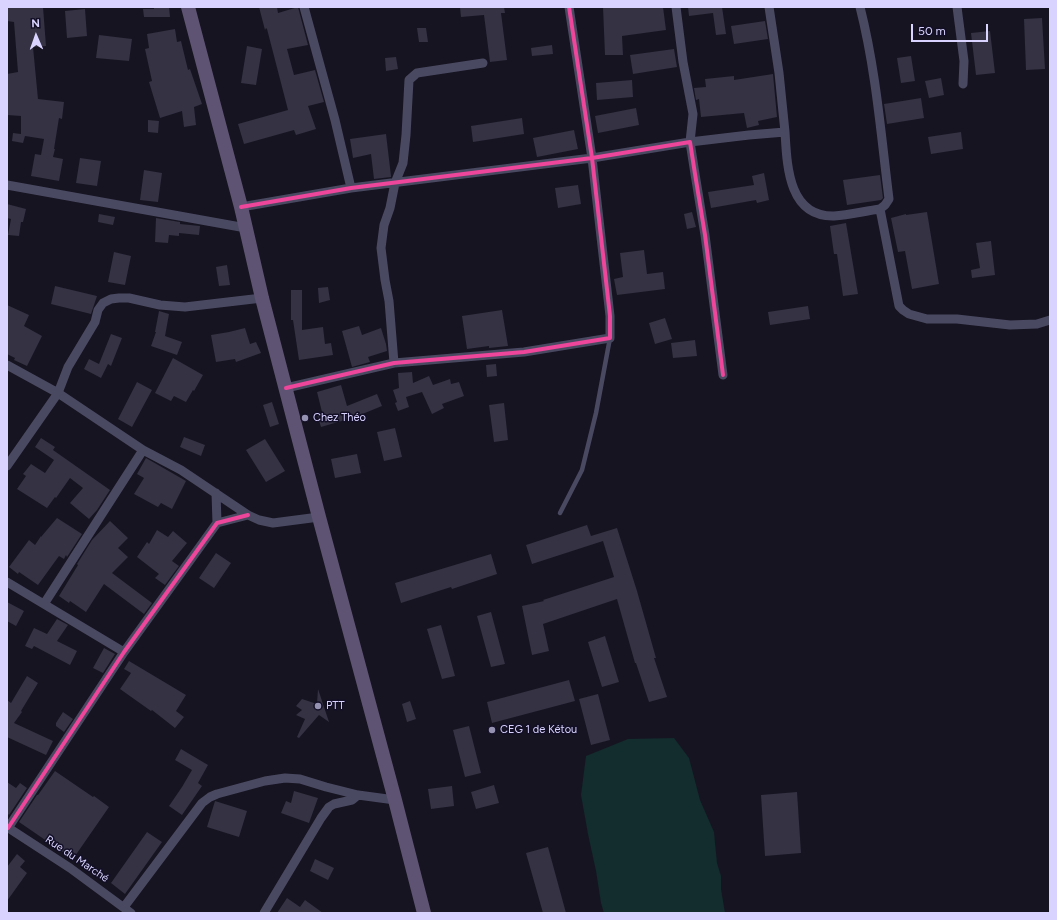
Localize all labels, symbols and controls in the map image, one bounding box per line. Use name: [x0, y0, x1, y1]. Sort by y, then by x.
north arrow: [16, 16, 56, 56]
scale bar: [913, 16, 990, 42]
text: N: [31, 17, 40, 30]
text: 50 m: [918, 24, 946, 38]
place label: Chez Théo: [313, 411, 366, 425]
marker: Chez Théo: [300, 413, 310, 423]
place label: PTT: [326, 699, 345, 713]
marker: PTT: [313, 701, 323, 711]
place label: CEG 1 de Kétou: [500, 723, 577, 737]
marker: CEG 1 de Kétou: [487, 725, 497, 735]
street label: Rue du Marché: [43, 833, 111, 885]

